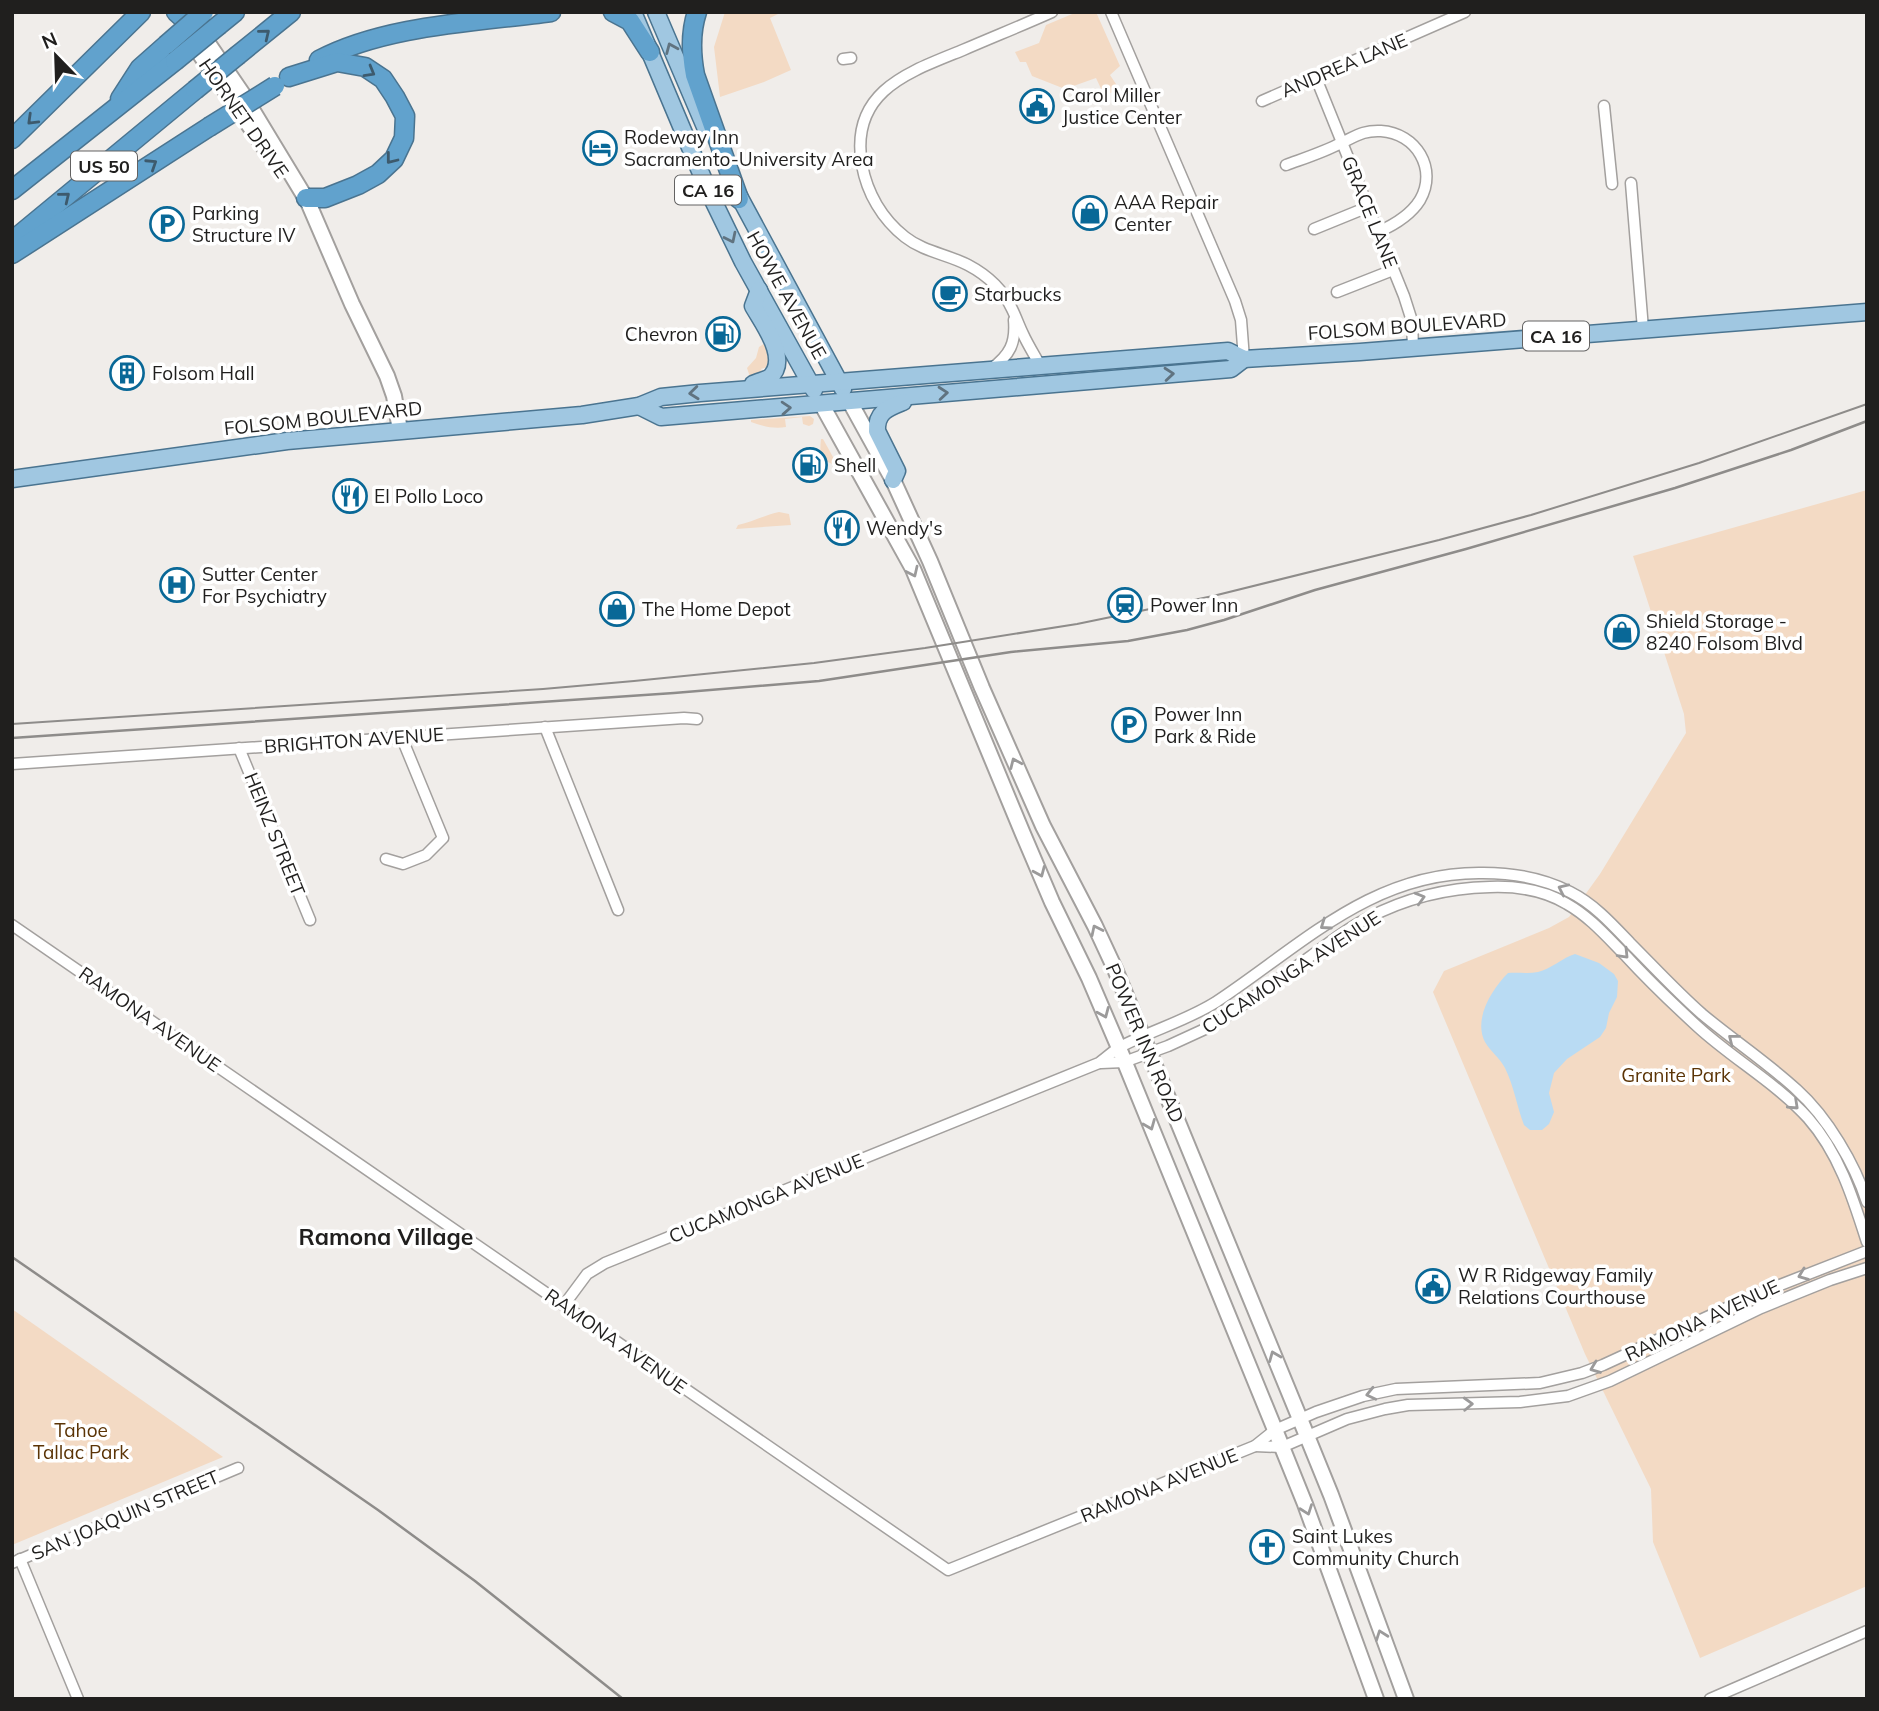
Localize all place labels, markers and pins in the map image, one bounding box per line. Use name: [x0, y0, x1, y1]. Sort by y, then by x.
place label: Carol Miller Justice Center: [1062, 83, 1182, 129]
public building icon: Carol Miller Justice Center: [1018, 87, 1056, 125]
place label: Rodeway Inn Sacramento-University Area: [624, 125, 874, 171]
hotel icon: Rodeway Inn Sacramento-University Area: [581, 129, 619, 167]
place label: AAA Repair Center: [1114, 190, 1218, 236]
shop icon: AAA Repair Center: [1071, 194, 1109, 232]
place label: Parking Structure IV: [192, 201, 296, 247]
parking icon: Parking Structure IV: [148, 205, 186, 243]
cafe icon: Starbucks: [931, 275, 969, 313]
place label: Starbucks: [974, 282, 1062, 306]
fuel station icon: Chevron: [704, 315, 742, 353]
place label: Chevron: [625, 322, 698, 346]
building icon: Folsom Hall: [108, 354, 146, 392]
place label: Folsom Hall: [152, 361, 255, 385]
fuel station icon: Shell: [791, 446, 829, 484]
place label: Shell: [834, 453, 876, 477]
restaurant icon: El Pollo Loco: [331, 477, 369, 515]
place label: El Pollo Loco: [374, 484, 483, 508]
restaurant icon: Wendy's: [823, 509, 861, 547]
place label: Wendy's: [866, 516, 943, 540]
place label: Sutter Center For Psychiatry: [202, 562, 327, 608]
hospital icon: Sutter Center For Psychiatry: [158, 566, 196, 604]
station icon: Power Inn: [1106, 586, 1144, 624]
shop icon: The Home Depot: [598, 590, 636, 628]
place label: Power Inn: [1150, 593, 1238, 617]
place label: The Home Depot: [642, 597, 791, 621]
place label: Shield Storage - 8240 Folsom Blvd: [1646, 609, 1803, 655]
shop icon: Shield Storage - 8240 Folsom Blvd: [1603, 613, 1641, 651]
place label: Power Inn Park & Ride: [1154, 702, 1256, 748]
parking icon: Power Inn Park & Ride: [1110, 706, 1148, 744]
place label: W R Ridgeway Family Relations Courthouse: [1458, 1263, 1653, 1309]
public building icon: W R Ridgeway Family Relations Courthouse: [1414, 1267, 1452, 1305]
place label: Saint Lukes Community Church: [1292, 1524, 1459, 1570]
church icon: Saint Lukes Community Church: [1248, 1528, 1286, 1566]

